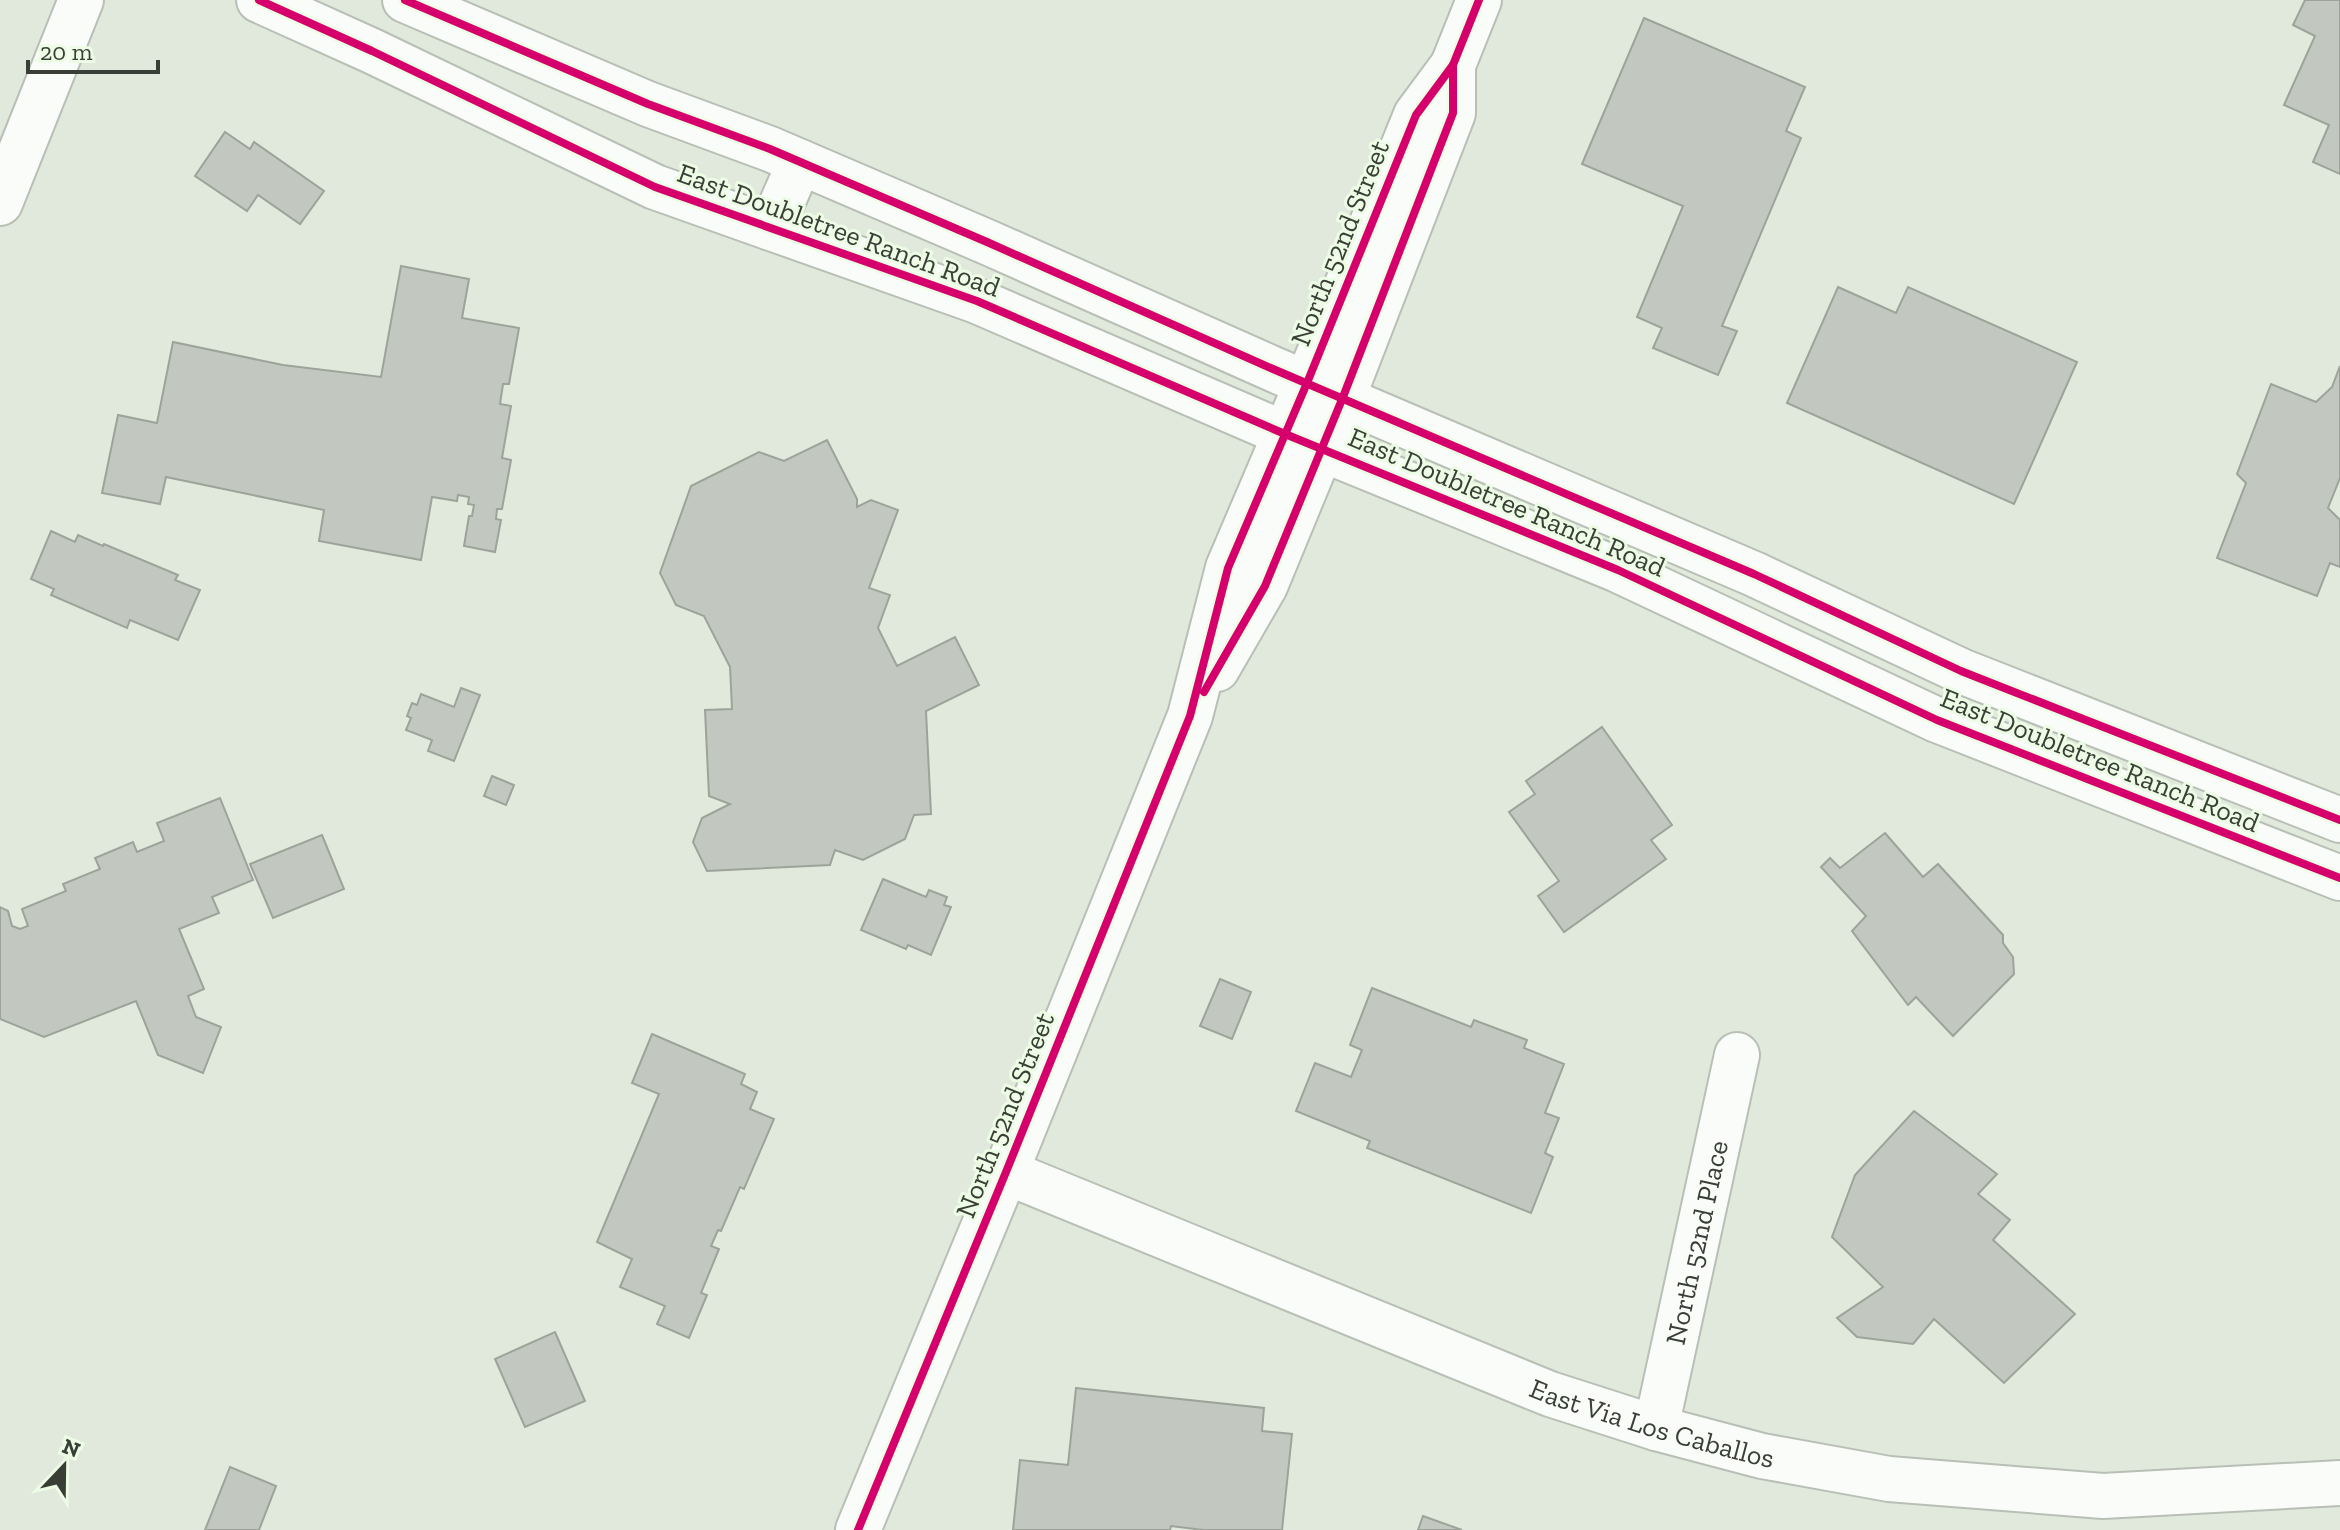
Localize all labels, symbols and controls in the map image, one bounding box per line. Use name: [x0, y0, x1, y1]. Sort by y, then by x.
scale bar: [28, 24, 158, 74]
text: 20 m: [40, 37, 93, 66]
street label: North 52nd Street: [1284, 135, 1396, 351]
street label: East Doubletree Ranch Road: [673, 156, 1005, 304]
street label: East Doubletree Ranch Road: [1344, 420, 1670, 584]
street label: East Doubletree Ranch Road: [1936, 681, 2264, 839]
street label: North 52nd Street: [949, 1007, 1061, 1223]
street label: North 52nd Place: [1658, 1137, 1735, 1347]
street label: East Via Los Caballos: [1525, 1371, 1777, 1474]
north arrow: [24, 1426, 104, 1506]
text: N: [58, 1432, 84, 1464]

